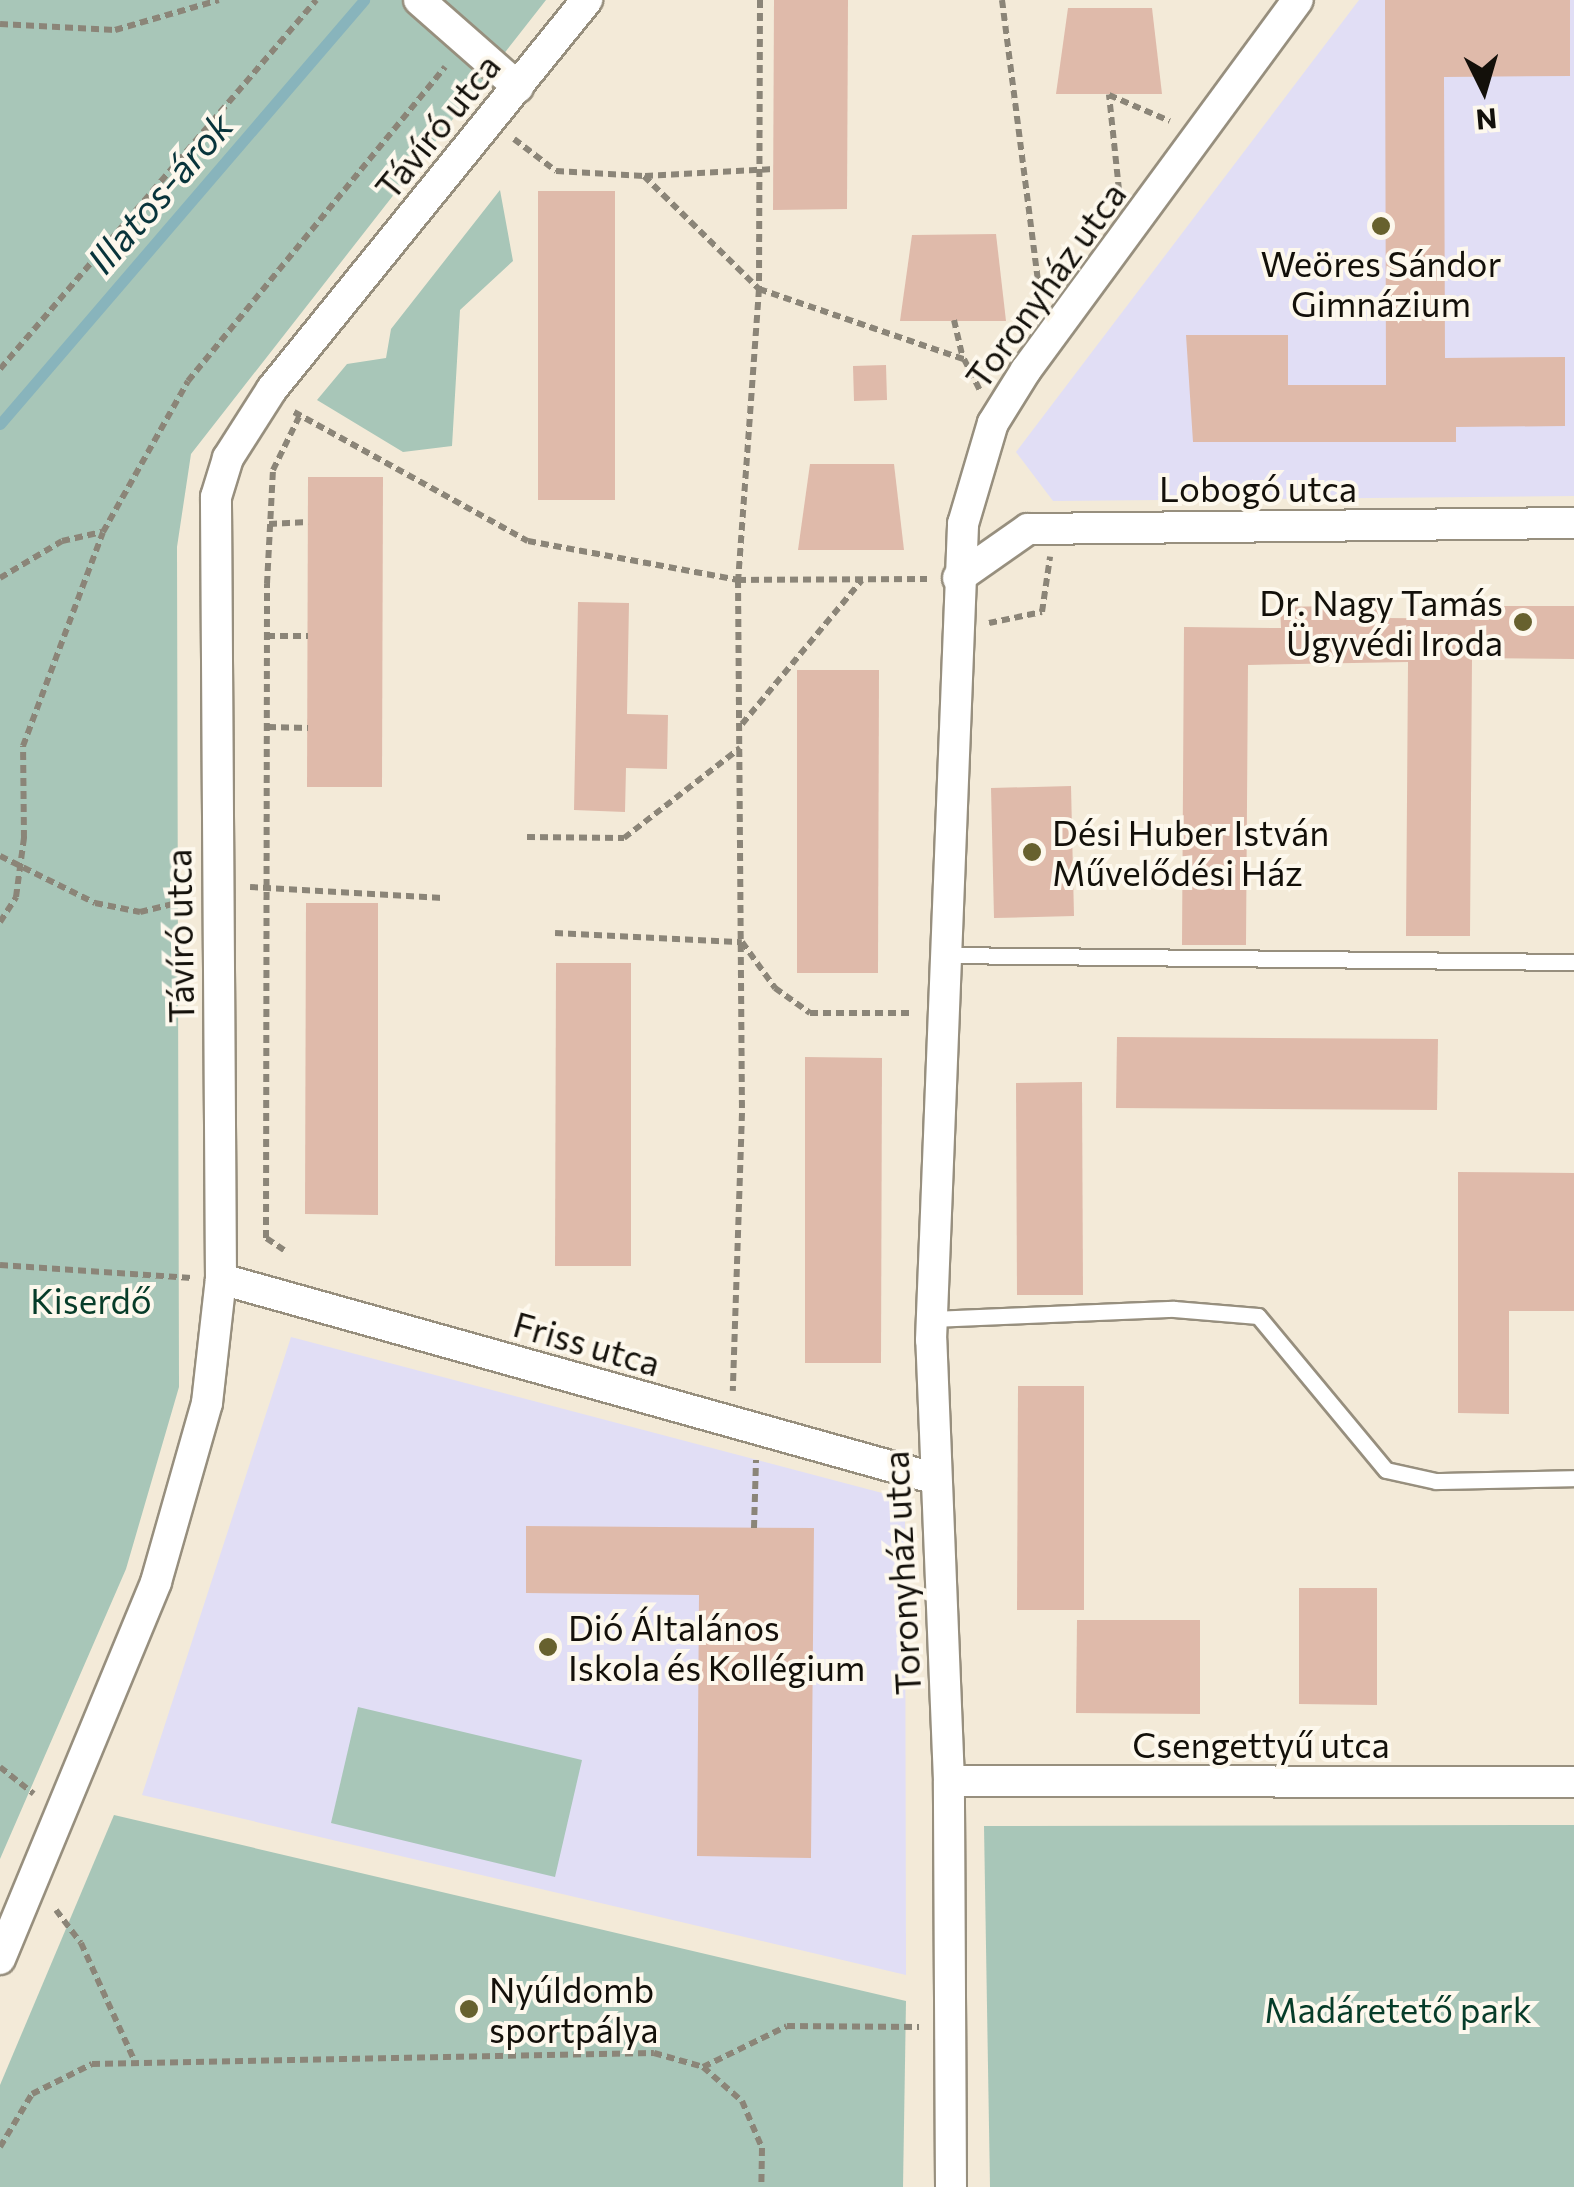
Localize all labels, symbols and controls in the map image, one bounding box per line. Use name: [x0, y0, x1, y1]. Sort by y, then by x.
north arrow: [1434, 40, 1534, 140]
street label: Távíró utca: [366, 45, 508, 207]
water label: Illatos-árok: [77, 102, 241, 282]
text: N: [1475, 102, 1499, 138]
street label: Toronyház utca: [956, 174, 1134, 396]
marker: Weöres Sándor Gimnázium: [1370, 215, 1392, 237]
place label: Weöres Sándor Gimnázium: [1261, 242, 1501, 324]
street label: Lobogó utca: [1159, 467, 1357, 509]
place label: Dr. Nagy Tamás Ügyvédi Iroda: [1259, 581, 1503, 663]
marker: Dr. Nagy Tamás Ügyvédi Iroda: [1512, 611, 1534, 633]
place label: Dési Huber István Művelődési Ház: [1052, 811, 1329, 893]
marker: Dési Huber István Művelődési Ház: [1021, 841, 1043, 863]
street label: Távíró utca: [156, 848, 202, 1024]
park label: Kiserdő: [30, 1279, 152, 1321]
street label: Friss utca: [509, 1302, 665, 1384]
street label: Toronyház utca: [874, 1450, 928, 1696]
place label: Dió Általános Iskola és Kollégium: [568, 1606, 865, 1688]
marker: Dió Általános Iskola és Kollégium: [537, 1636, 559, 1658]
street label: Csengettyű utca: [1132, 1723, 1390, 1765]
place label: Nyúldomb sportpálya: [489, 1968, 659, 2050]
park label: Madáretető park: [1264, 1988, 1532, 2030]
marker: Nyúldomb sportpálya: [458, 1998, 480, 2020]

